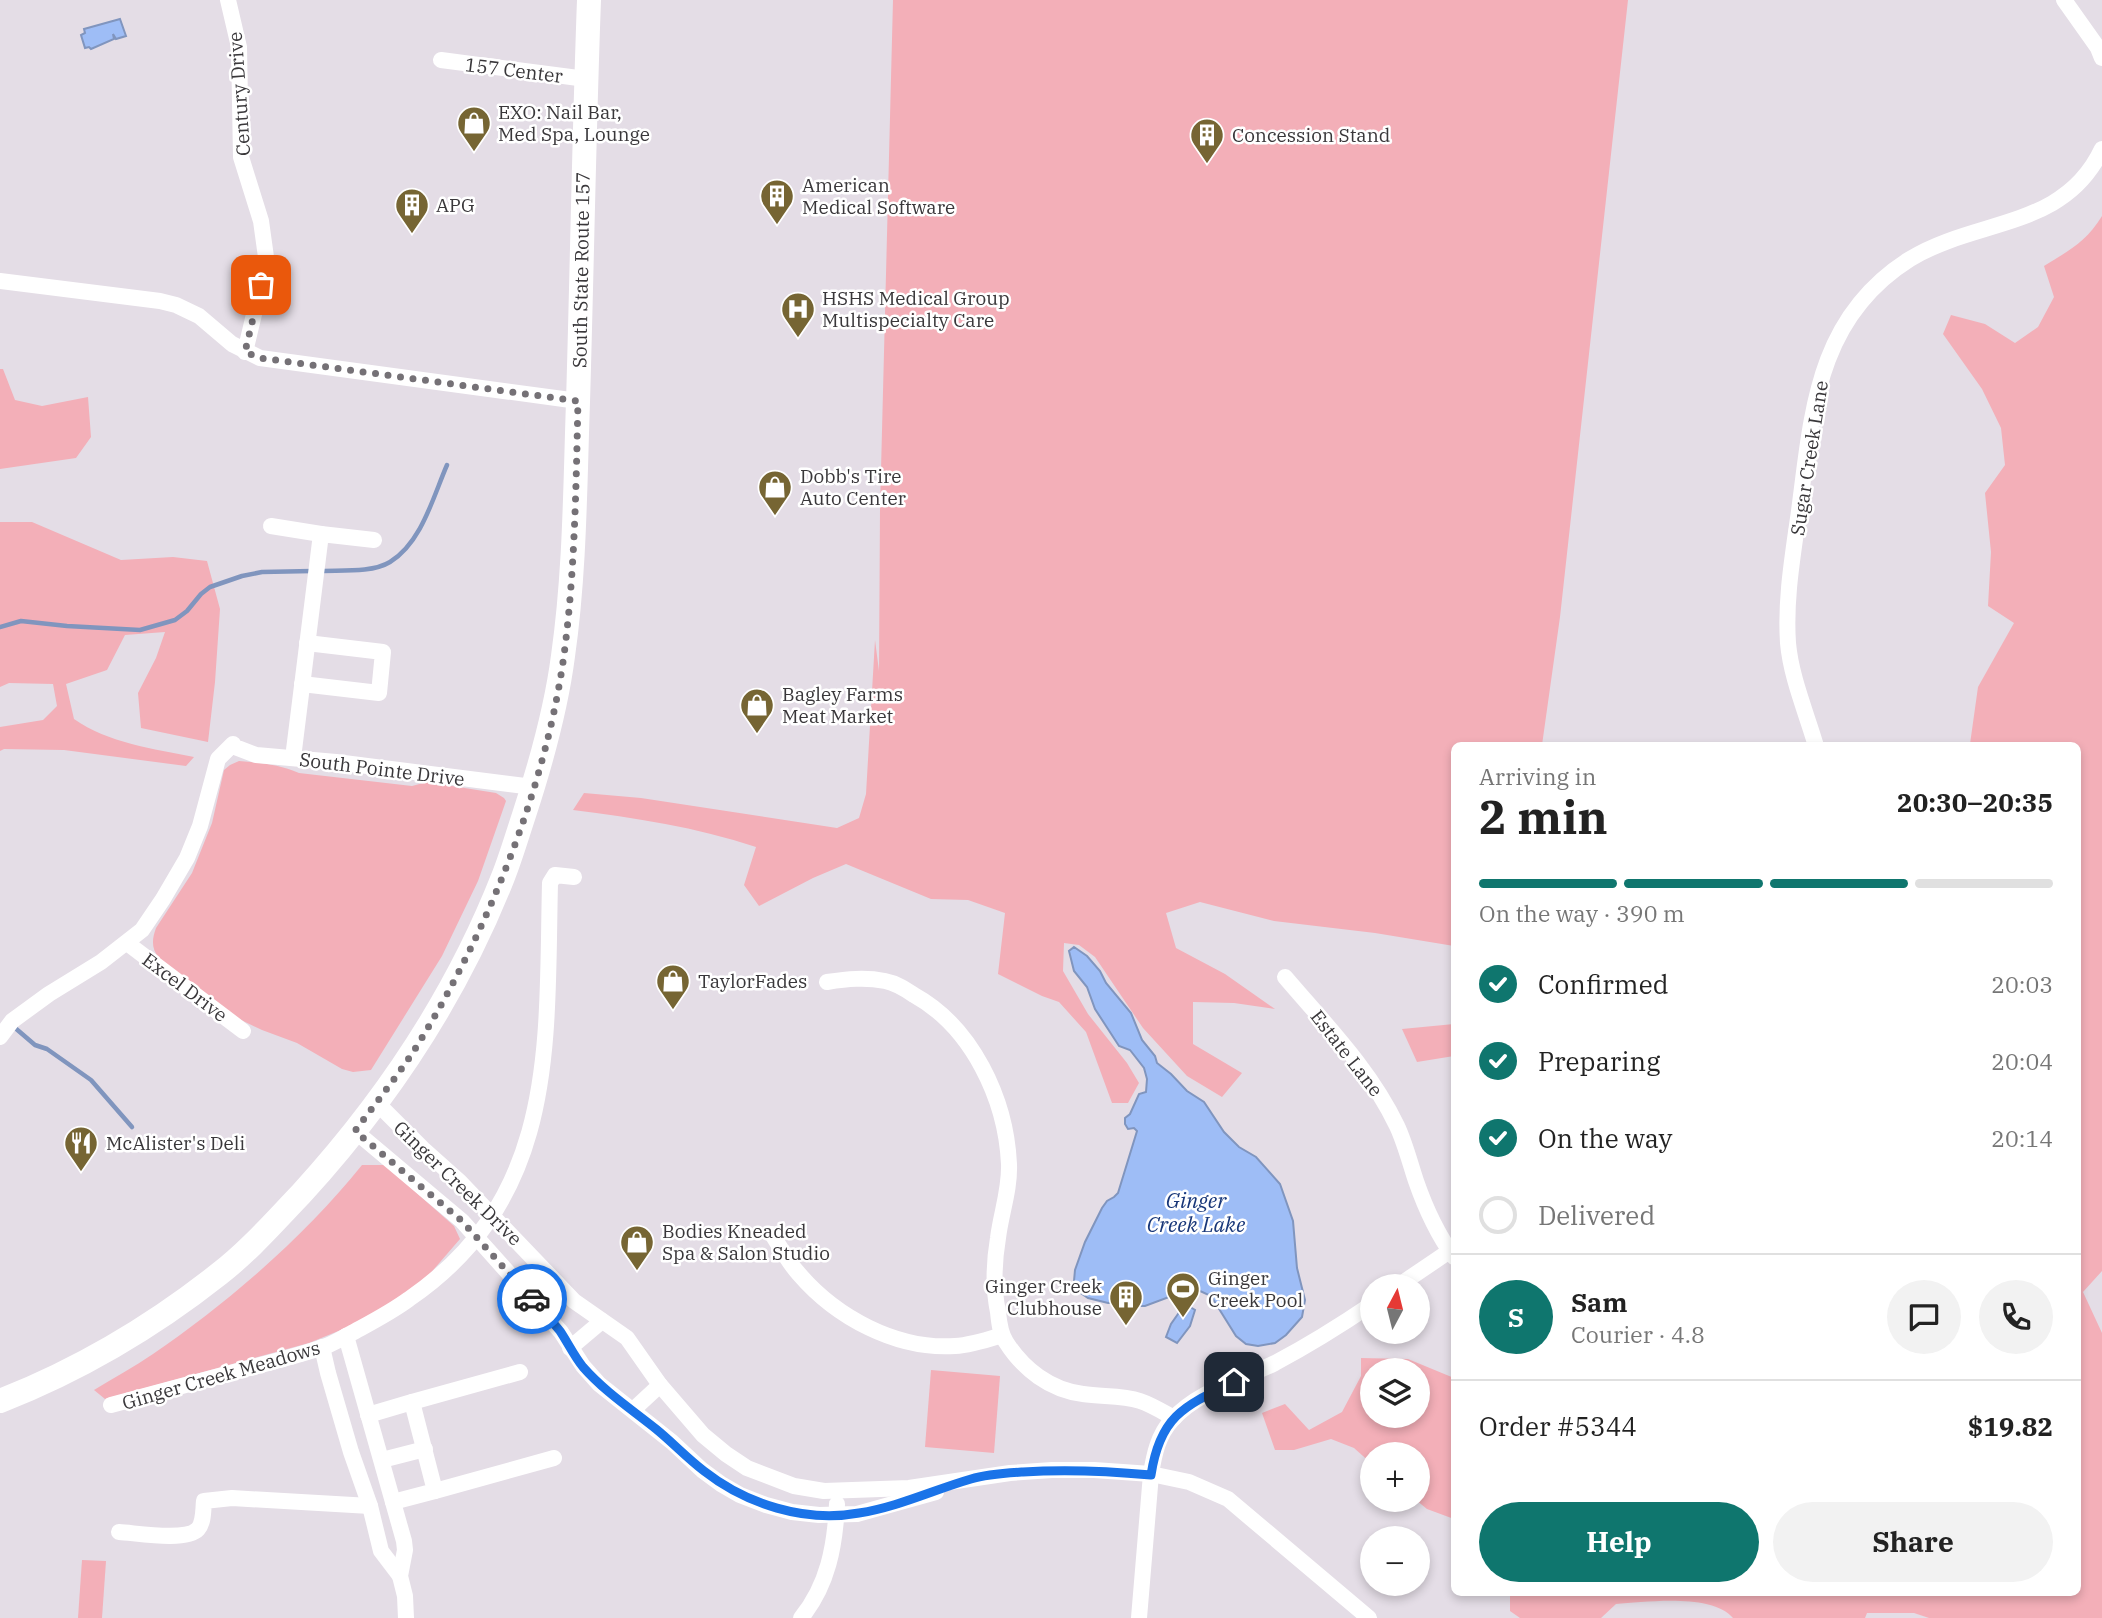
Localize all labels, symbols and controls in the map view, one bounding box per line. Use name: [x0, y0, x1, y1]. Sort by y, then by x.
street label: Century Drive: [223, 31, 255, 157]
street label: 157 Center: [464, 52, 565, 88]
place label: EXO: Nail Bar, Med Spa, Lounge: [498, 100, 650, 146]
shop icon: EXO: Nail Bar, Med Spa, Lounge: [455, 104, 493, 153]
building icon: Concession Stand: [1188, 116, 1226, 165]
place label: Concession Stand: [1232, 123, 1390, 147]
street label: South State Route 157: [567, 172, 595, 368]
place label: American Medical Software: [802, 173, 955, 219]
building icon: American Medical Software: [758, 177, 796, 226]
building icon: APG: [393, 186, 431, 235]
place label: APG: [436, 193, 475, 217]
pin: [231, 255, 291, 315]
icon: bag: [242, 266, 280, 304]
place label: HSHS Medical Group Multispecialty Care: [822, 286, 1010, 332]
hospital icon: HSHS Medical Group Multispecialty Care: [779, 290, 817, 339]
street label: Sugar Creek Lane: [1785, 379, 1833, 537]
place label: Dobb's Tire Auto Center: [800, 464, 907, 510]
shop icon: Dobb's Tire Auto Center: [756, 468, 794, 517]
place label: Bagley Farms Meat Market: [782, 682, 903, 728]
shop icon: Bagley Farms Meat Market: [738, 686, 776, 735]
street label: South Pointe Drive: [298, 747, 466, 791]
text: Arriving in: [1479, 761, 1596, 791]
text: 20:30–20:35: [1897, 785, 2053, 819]
text: 2 min: [1479, 787, 1608, 847]
text: On the way · 390 m: [1479, 898, 1685, 928]
street label: Excel Drive: [138, 947, 232, 1027]
shop icon: TaylorFades: [654, 962, 692, 1011]
icon: check: [1479, 965, 1517, 1003]
text: Confirmed: [1538, 967, 1669, 1001]
place label: TaylorFades: [698, 969, 807, 993]
text: 20:03: [1991, 969, 2053, 999]
street label: Estate Lane: [1306, 1005, 1388, 1101]
icon: check: [1479, 1042, 1517, 1080]
text: Preparing: [1538, 1044, 1660, 1078]
text: 20:04: [1991, 1046, 2053, 1076]
street label: Ginger Creek Drive: [389, 1116, 527, 1250]
icon: check: [1479, 1119, 1517, 1157]
text: On the way: [1538, 1121, 1672, 1155]
text: 20:14: [1991, 1123, 2053, 1153]
restaurant icon: McAlister's Deli: [62, 1124, 100, 1173]
place label: McAlister's Deli: [106, 1131, 245, 1155]
water label: Ginger Creek Lake: [1147, 1186, 1246, 1238]
text: Delivered: [1538, 1198, 1655, 1232]
place label: Bodies Kneaded Spa & Salon Studio: [662, 1219, 830, 1265]
shop icon: Bodies Kneaded Spa & Salon Studio: [618, 1223, 656, 1272]
courier: [497, 1264, 567, 1334]
place label: Ginger Creek Pool: [1208, 1266, 1303, 1312]
sports icon: Ginger Creek Pool: [1164, 1270, 1202, 1319]
place label: Ginger Creek Clubhouse: [985, 1274, 1102, 1320]
north arrow: [1360, 1274, 1430, 1344]
map controls: [1360, 1274, 1430, 1596]
building icon: Ginger Creek Clubhouse: [1107, 1278, 1145, 1327]
icon: car: [513, 1280, 551, 1318]
button: chat: [1887, 1280, 1961, 1354]
button: phone: [1979, 1280, 2053, 1354]
text: Sam: [1571, 1285, 1627, 1319]
text: S: [1508, 1300, 1524, 1334]
text: Courier · 4.8: [1571, 1319, 1705, 1349]
street label: Ginger Creek Meadows: [119, 1335, 323, 1415]
pin: [1204, 1352, 1264, 1412]
button: layers: [1360, 1358, 1430, 1428]
icon: home: [1215, 1363, 1253, 1401]
text: Order #5344: [1479, 1409, 1637, 1443]
text: $19.82: [1968, 1409, 2053, 1443]
button: +: [1360, 1442, 1430, 1512]
button: Help: [1479, 1502, 1759, 1582]
button: Share: [1773, 1502, 2053, 1582]
button: −: [1360, 1526, 1430, 1596]

